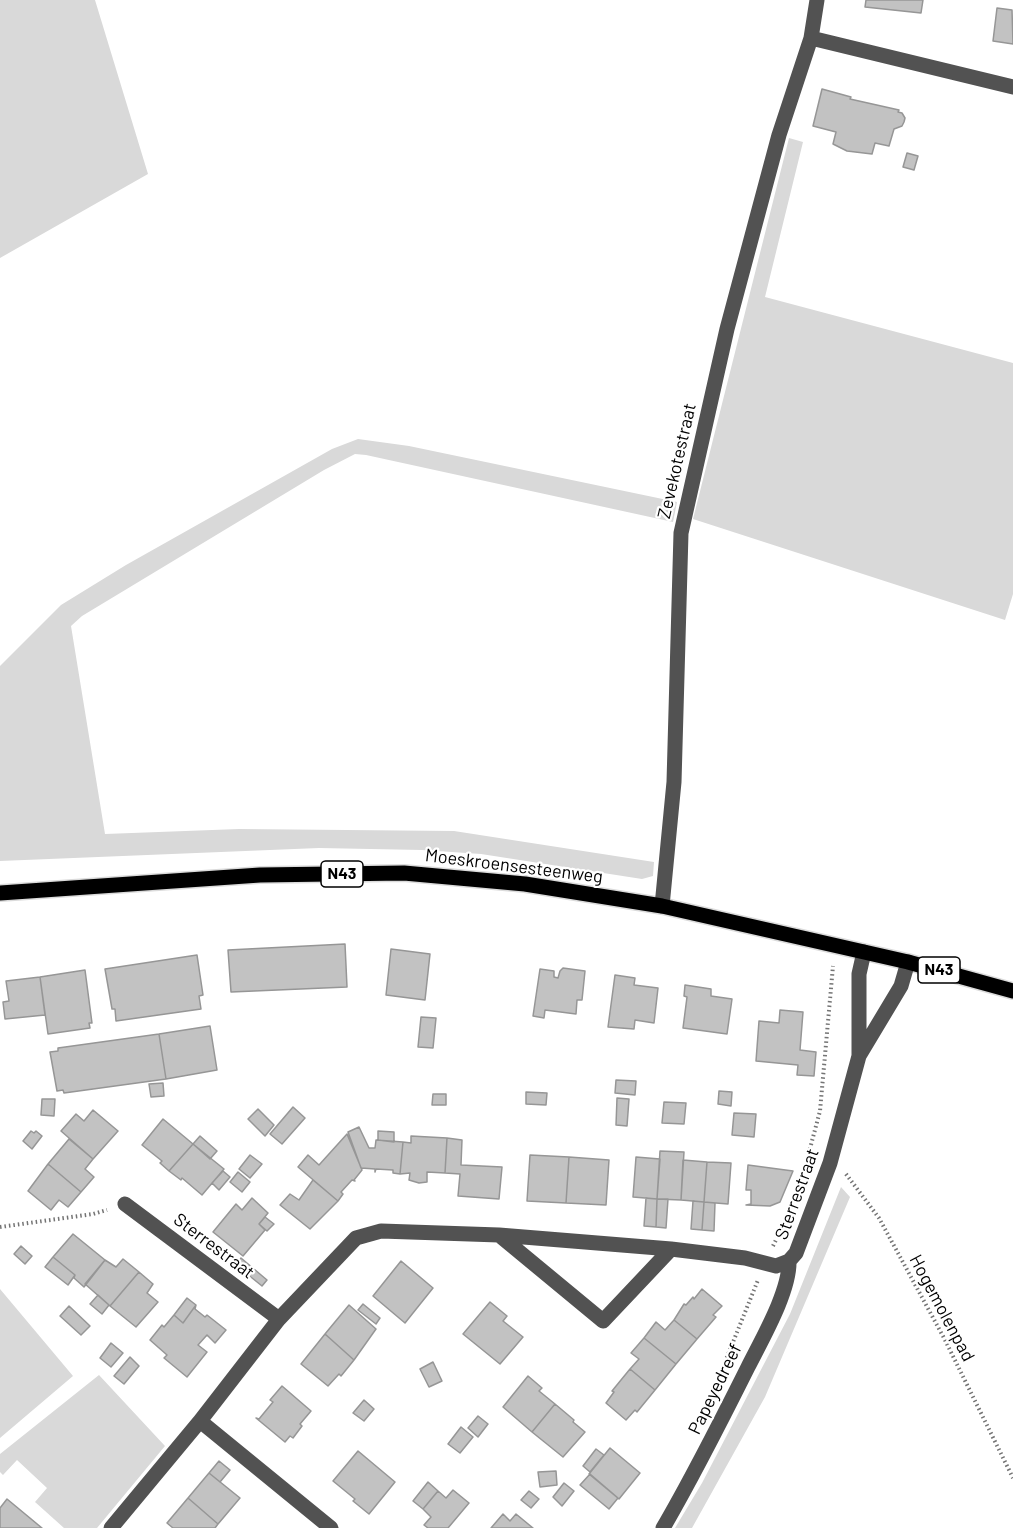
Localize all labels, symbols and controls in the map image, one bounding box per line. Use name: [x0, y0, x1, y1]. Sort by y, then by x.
street label: Zevekotestraat: [653, 401, 701, 521]
street label: Moeskroensesteenweg: [424, 844, 604, 888]
road number: N43: [321, 861, 363, 887]
road number: N43: [918, 957, 960, 983]
street label: Sterrestraat: [771, 1145, 823, 1243]
street label: Sterrestraat: [169, 1209, 259, 1283]
street label: Hogemolenpad: [905, 1251, 979, 1365]
street label: Papeyedreef: [684, 1340, 746, 1438]

